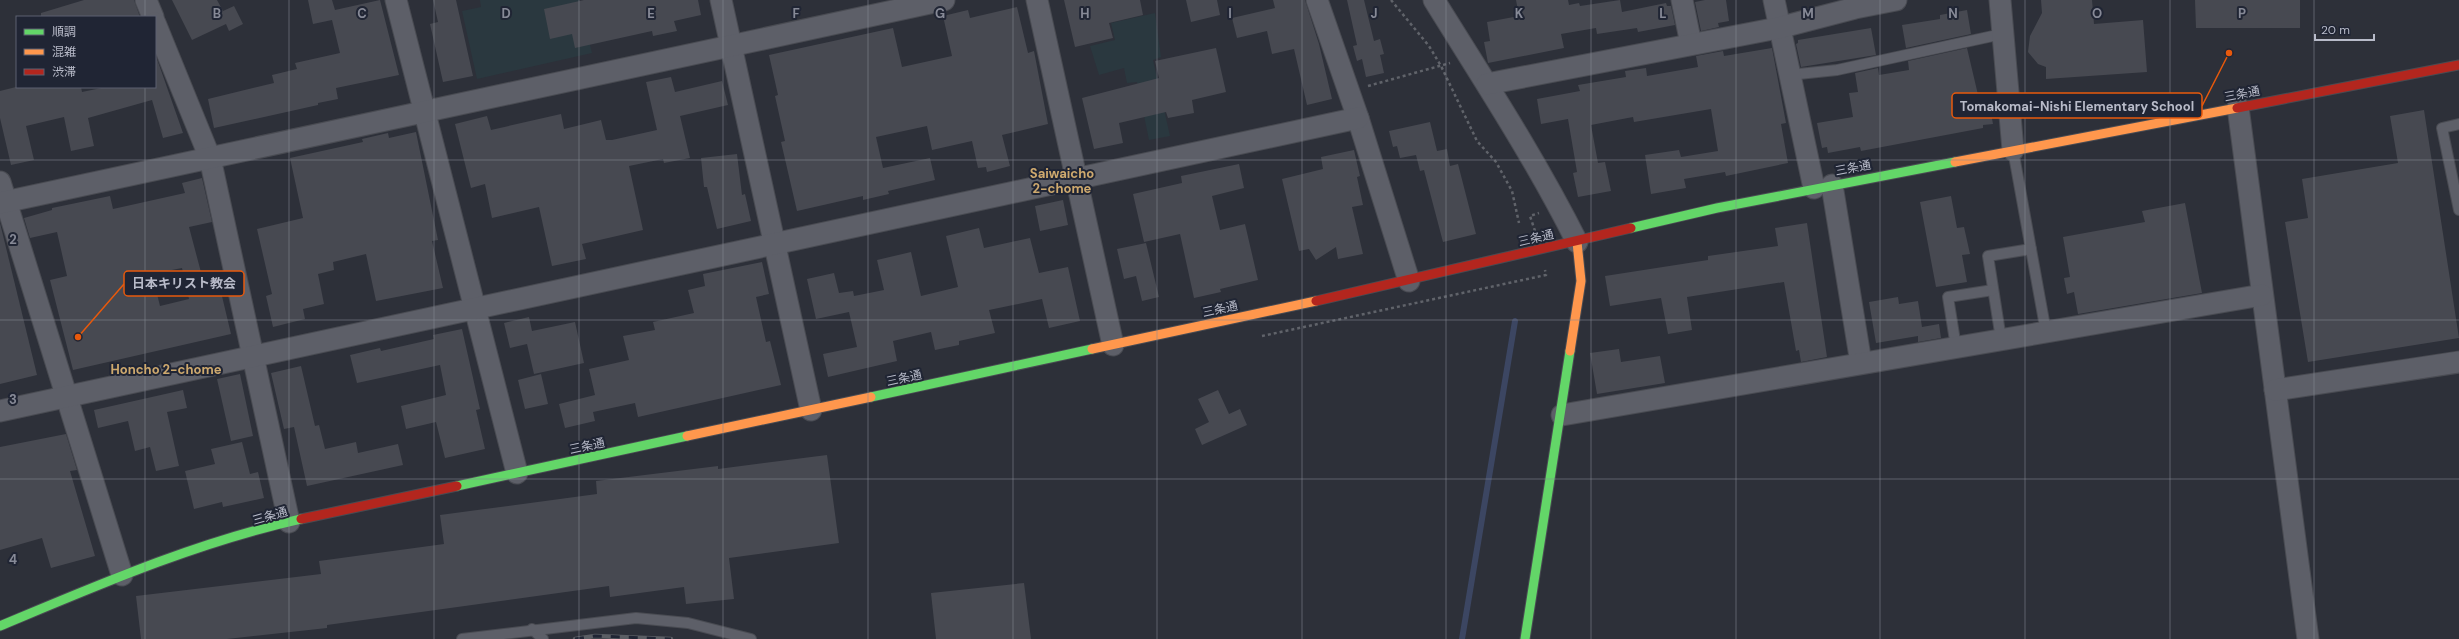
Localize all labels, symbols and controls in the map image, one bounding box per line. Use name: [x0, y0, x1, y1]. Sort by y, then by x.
text: B: [213, 5, 221, 22]
text: C: [357, 5, 367, 22]
text: D: [501, 5, 511, 22]
text: E: [647, 5, 655, 22]
text: F: [792, 5, 800, 22]
text: G: [935, 5, 945, 22]
text: H: [1080, 5, 1090, 22]
text: I: [1228, 5, 1232, 22]
text: J: [1370, 5, 1378, 22]
text: K: [1515, 5, 1524, 22]
text: L: [1659, 5, 1667, 22]
text: M: [1802, 5, 1814, 22]
text: N: [1948, 5, 1958, 22]
text: O: [2092, 5, 2102, 22]
text: P: [2238, 5, 2246, 22]
legend: [16, 16, 156, 88]
scale bar: [2315, 16, 2374, 42]
text: 20 m: [2321, 22, 2350, 38]
text: 順調: [52, 24, 76, 40]
text: 混雑: [52, 44, 76, 60]
text: 渋滞: [52, 64, 76, 80]
street label: 三条通: [2223, 83, 2261, 105]
callout: Tomakomai-Nishi Elementary School: [1952, 93, 2202, 118]
text: Tomakomai-Nishi Elementary School: [1960, 98, 2194, 115]
street label: 三条通: [1834, 157, 1872, 179]
district label: Saiwaicho 2-chome: [1030, 165, 1094, 197]
street label: 三条通: [1517, 226, 1555, 250]
text: 2: [9, 231, 17, 248]
callout: 日本キリスト教会: [124, 271, 244, 296]
text: 日本キリスト教会: [132, 275, 236, 292]
street label: 三条通: [1201, 297, 1239, 321]
district label: Honcho 2-chome: [110, 361, 222, 378]
street label: 三条通: [885, 366, 923, 390]
text: 3: [9, 391, 17, 408]
street label: 三条通: [568, 434, 606, 458]
street label: 三条通: [250, 503, 290, 529]
text: 4: [9, 551, 17, 568]

